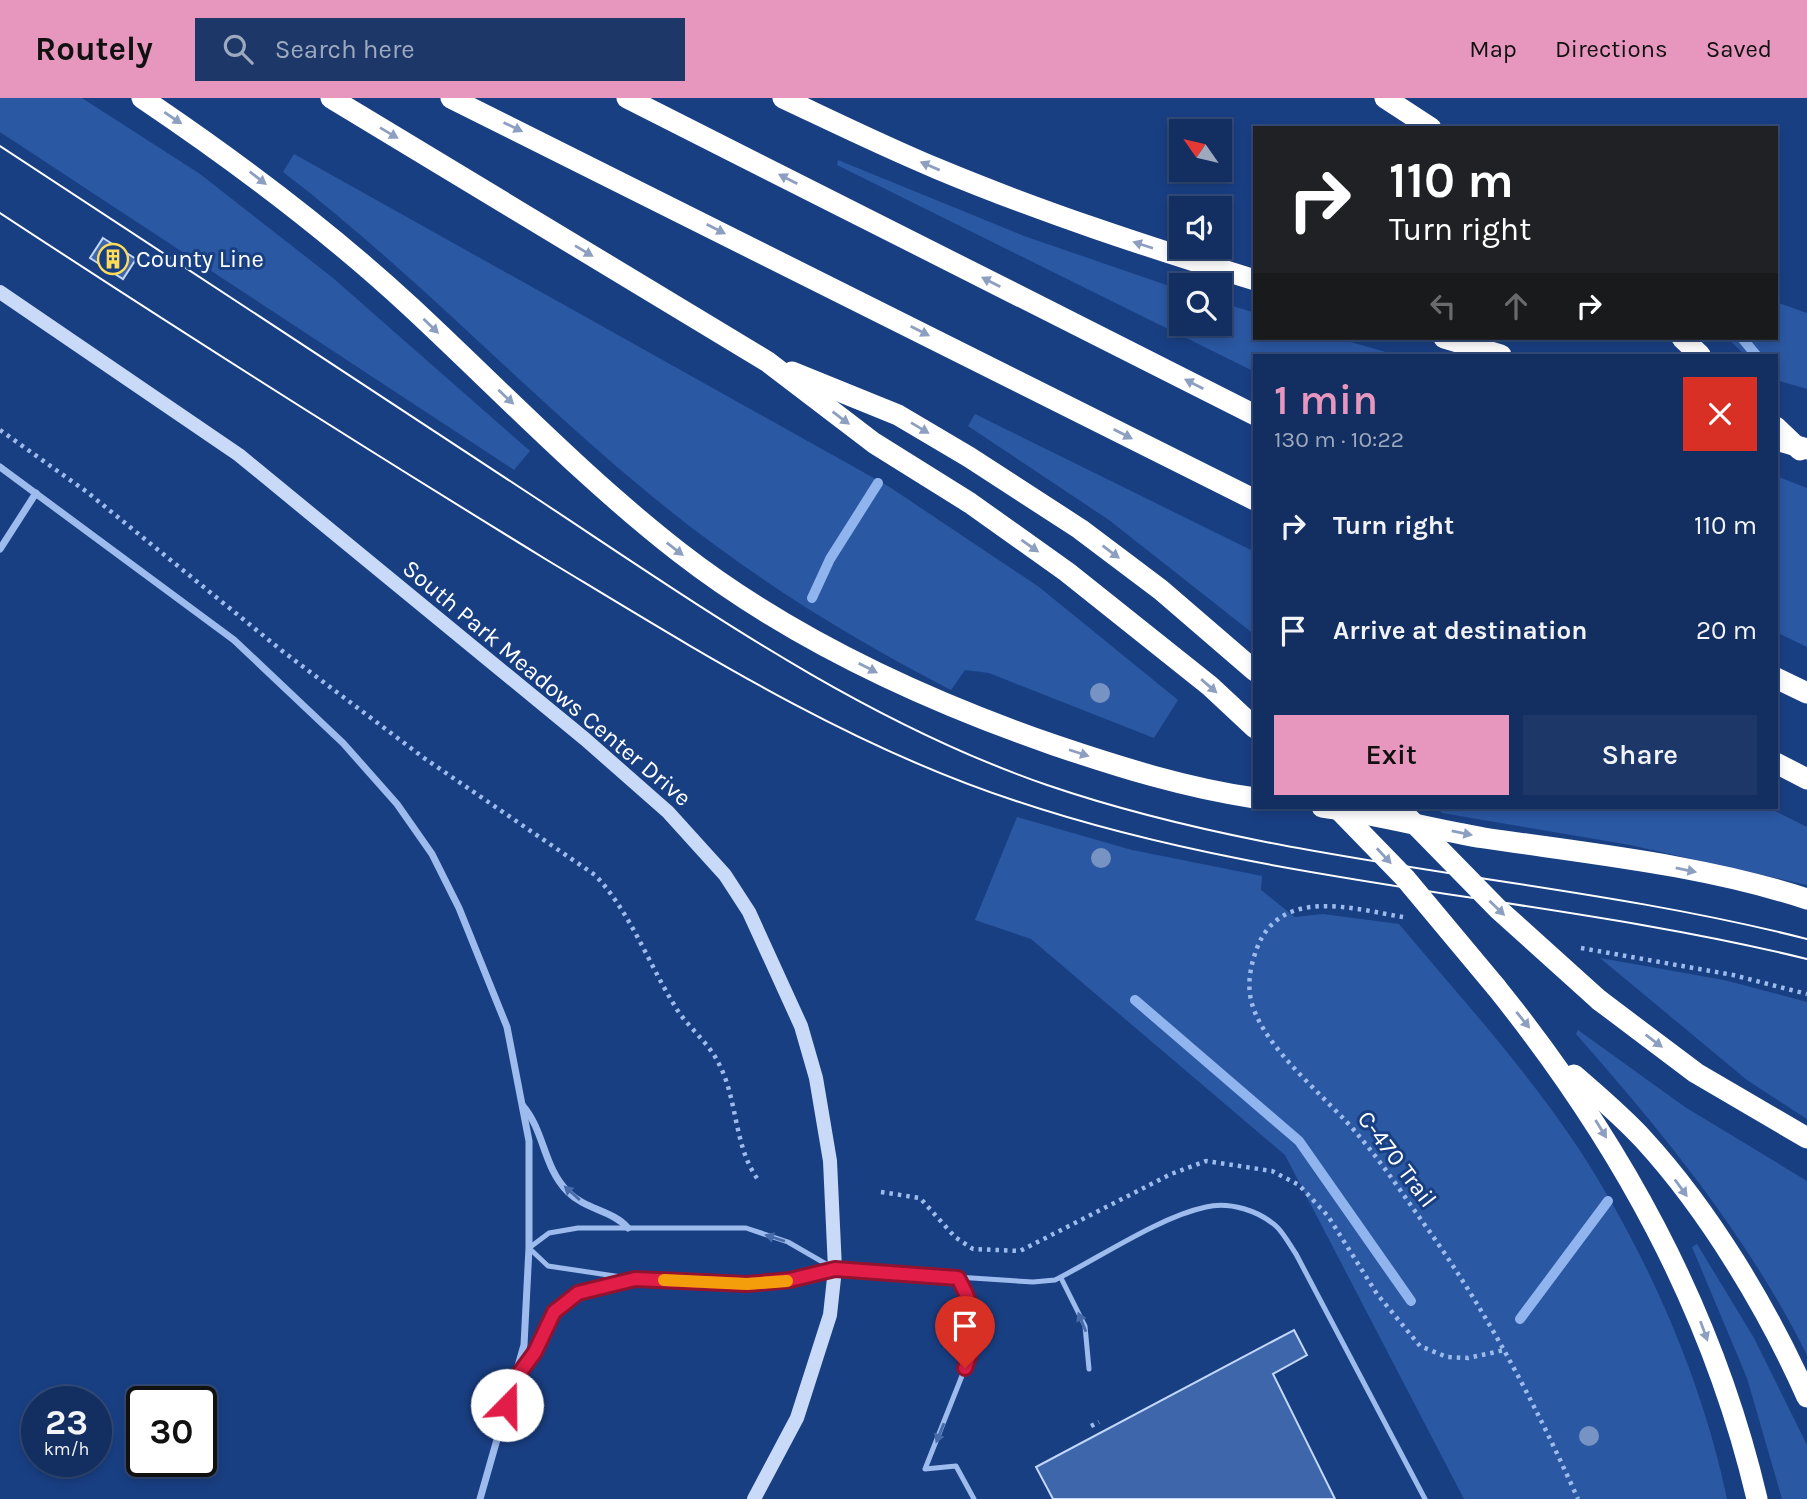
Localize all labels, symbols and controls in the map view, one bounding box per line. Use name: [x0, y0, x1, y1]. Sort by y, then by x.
search box: [195, 18, 685, 81]
text: Routely: [35, 30, 153, 68]
icon: search: [219, 30, 257, 68]
text: Search here: [275, 34, 415, 65]
text: Map: [1469, 35, 1517, 63]
text: Directions: [1555, 35, 1668, 63]
text: Saved: [1706, 35, 1772, 63]
one-way arrow: [163, 111, 182, 124]
north arrow: [1169, 119, 1232, 182]
map controls: [1169, 119, 1232, 336]
one-way arrow: [503, 122, 523, 133]
one-way arrow: [380, 127, 399, 140]
text: 110 m: [1389, 152, 1514, 209]
icon: right: [1274, 154, 1365, 245]
one-way arrow: [919, 160, 940, 171]
one-way arrow: [249, 171, 267, 186]
one-way arrow: [777, 174, 797, 186]
button: sound: [1169, 196, 1232, 259]
text: Turn right: [1389, 211, 1531, 248]
one-way arrow: [707, 223, 727, 235]
one-way arrow: [1132, 239, 1153, 250]
building icon: County Line: [96, 242, 130, 276]
place label: County Line: [136, 245, 264, 273]
one-way arrow: [575, 245, 594, 257]
button: search: [1169, 273, 1232, 336]
one-way arrow: [981, 276, 1001, 287]
icon: left: [1424, 287, 1462, 325]
icon: ahead: [1497, 287, 1535, 325]
icon: right: [1570, 287, 1608, 325]
one-way arrow: [422, 318, 439, 334]
one-way arrow: [910, 326, 930, 337]
text: 1 min: [1274, 375, 1378, 425]
button: close: [1683, 377, 1757, 451]
one-way arrow: [1184, 378, 1204, 389]
one-way arrow: [497, 389, 514, 405]
one-way arrow: [832, 411, 850, 426]
one-way arrow: [911, 422, 930, 434]
text: 130 m · 10:22: [1274, 426, 1404, 453]
one-way arrow: [1113, 428, 1133, 439]
icon: right: [1274, 507, 1312, 545]
text: Turn right: [1333, 510, 1454, 541]
text: 110 m: [1694, 510, 1757, 541]
one-way arrow: [1021, 539, 1039, 553]
one-way arrow: [666, 541, 684, 556]
one-way arrow: [1101, 545, 1120, 559]
street label: South Park Meadows Center Drive: [397, 554, 697, 812]
icon: arrive: [1274, 612, 1312, 650]
text: Arrive at destination: [1333, 615, 1587, 646]
text: 20 m: [1696, 615, 1757, 646]
one-way arrow: [858, 663, 878, 674]
one-way arrow: [1200, 678, 1218, 694]
button: Exit: [1274, 715, 1509, 795]
button: Share: [1523, 715, 1757, 795]
one-way arrow: [1069, 749, 1090, 759]
one-way arrow: [1451, 828, 1473, 839]
one-way arrow: [1375, 847, 1391, 864]
one-way arrow: [1675, 864, 1697, 875]
one-way arrow: [1489, 899, 1506, 916]
one-way arrow: [1515, 1010, 1530, 1028]
one-way arrow: [1644, 1034, 1663, 1048]
street label: C-470 Trail: [1352, 1105, 1442, 1213]
one-way arrow: [1594, 1119, 1607, 1139]
one-way arrow: [1674, 1179, 1689, 1197]
one-way arrow: [563, 1185, 581, 1201]
one-way arrow: [765, 1232, 786, 1242]
pin: [935, 1296, 995, 1368]
icon: arrive: [946, 1307, 984, 1345]
one-way arrow: [1076, 1311, 1087, 1332]
one-way arrow: [1699, 1321, 1710, 1342]
position arrow: [470, 1368, 544, 1442]
speed limit sign: 30: [126, 1386, 217, 1477]
text: 23: [45, 1402, 88, 1443]
one-way arrow: [934, 1423, 945, 1444]
text: km/h: [44, 1438, 89, 1460]

